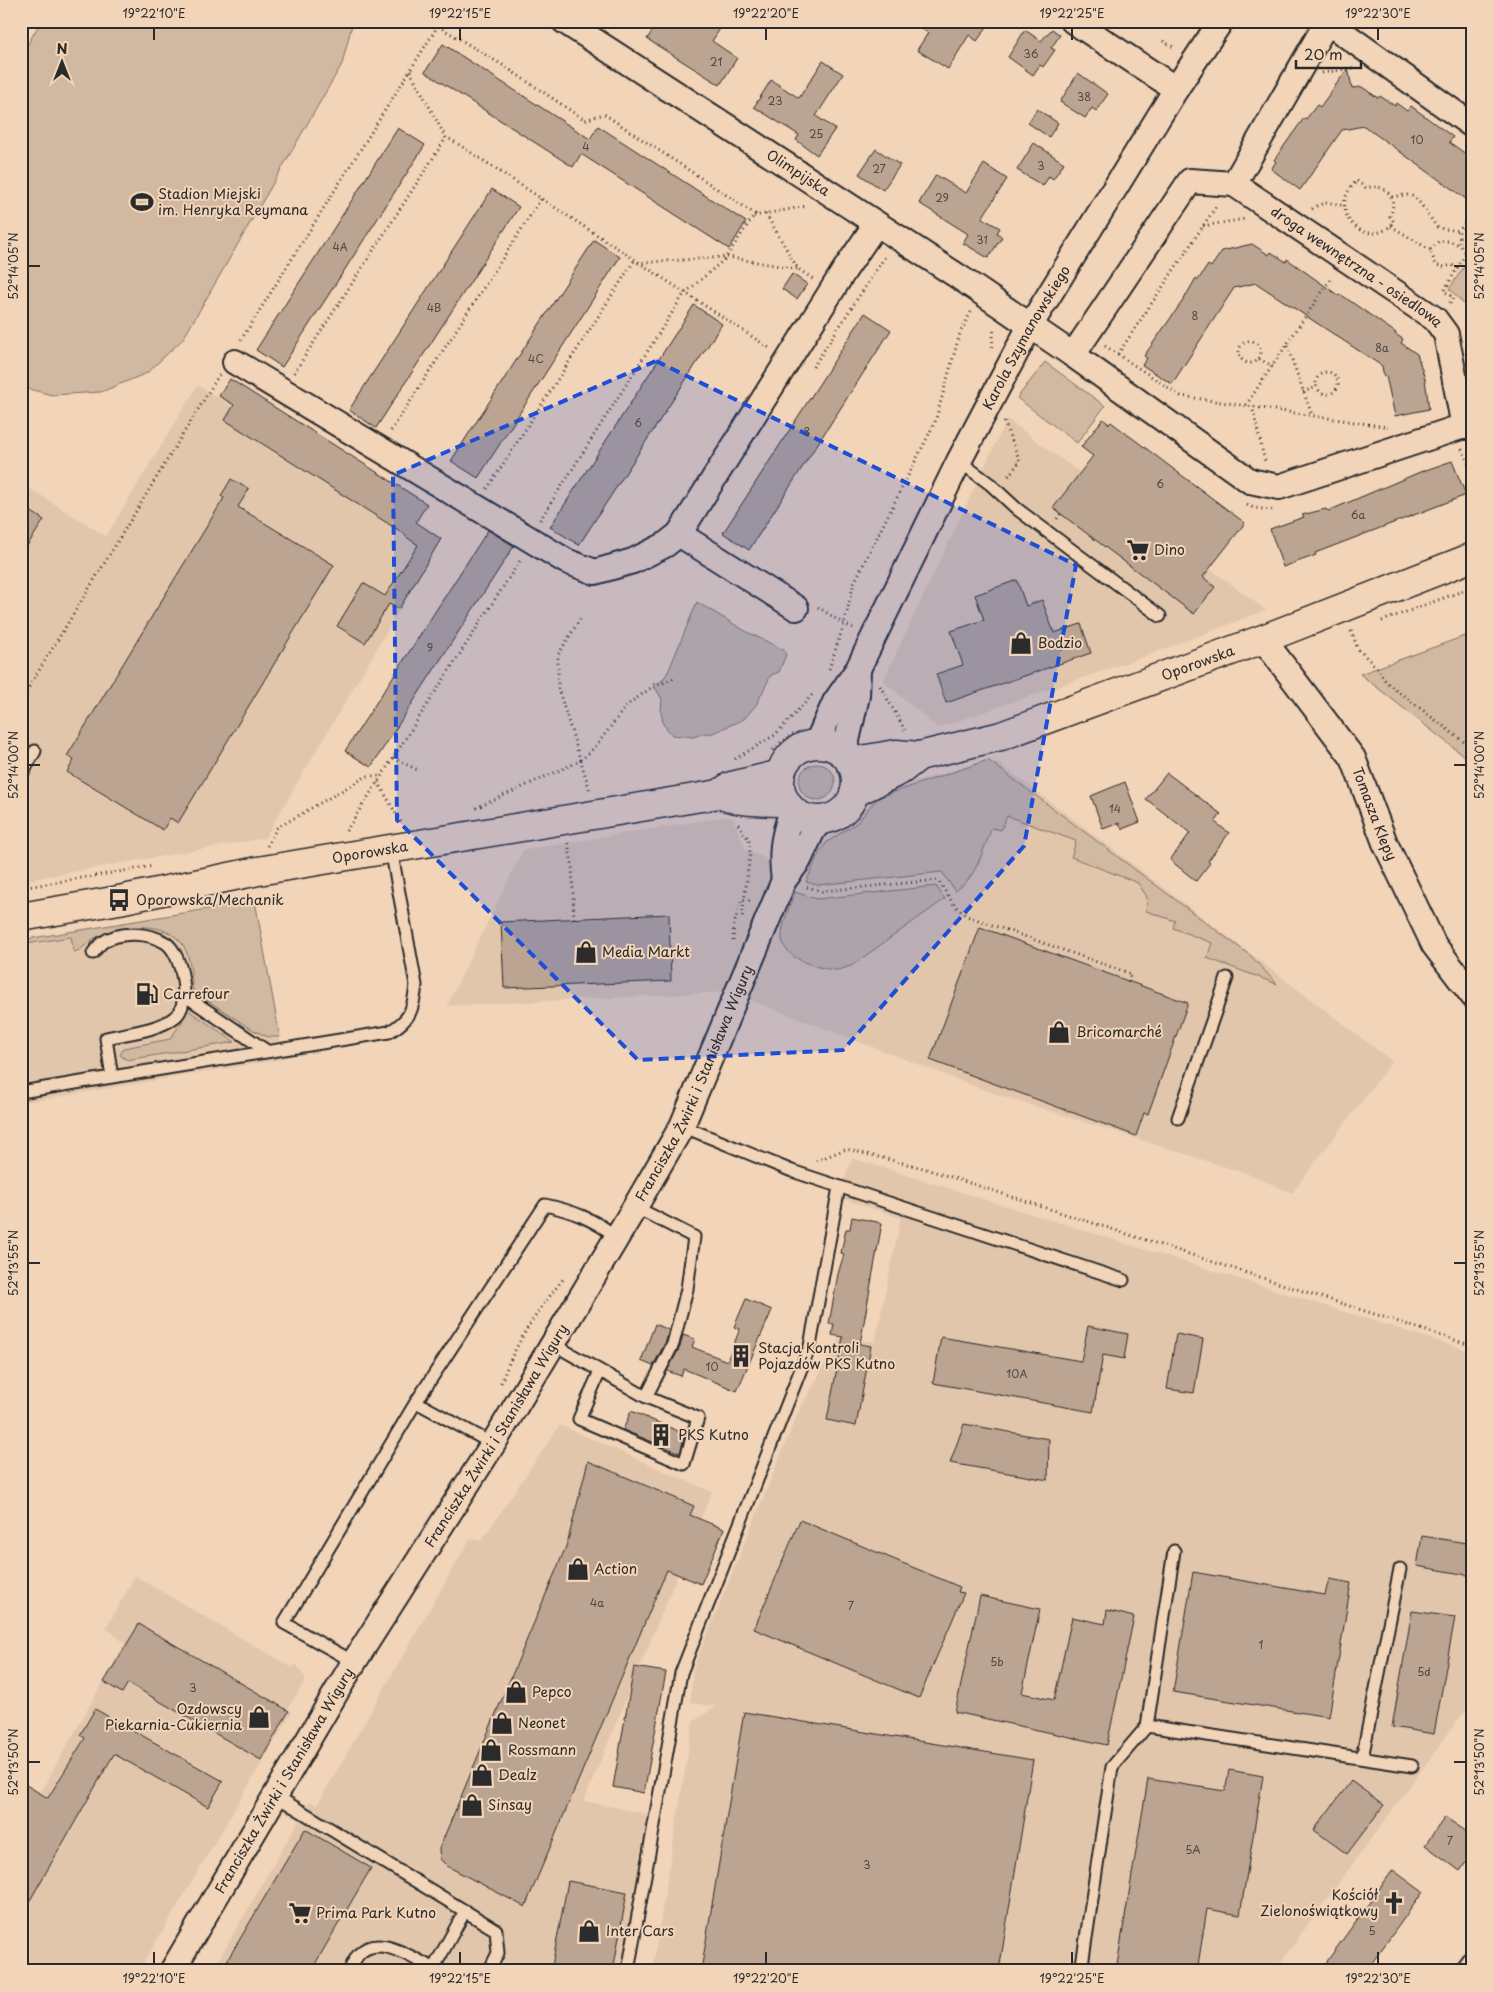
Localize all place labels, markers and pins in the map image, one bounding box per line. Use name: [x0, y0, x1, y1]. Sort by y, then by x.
place label: Stadion Miejski im. Henryka Reymana: [158, 183, 308, 220]
sports icon: Stadion Miejski im. Henryka Reymana: [129, 189, 155, 215]
supermarket icon: Dino: [1125, 537, 1151, 563]
place label: Dino: [1154, 539, 1185, 560]
shop icon: Bodzio: [1008, 630, 1034, 656]
place label: Bodzio: [1038, 632, 1082, 653]
bus stop icon: Oporowska/Mechanik: [106, 887, 132, 913]
place label: Oporowska/Mechanik: [136, 889, 284, 910]
shop icon: Media Markt: [573, 939, 599, 965]
place label: Media Markt: [602, 941, 690, 962]
fuel station icon: Carrefour: [134, 981, 160, 1007]
place label: Carrefour: [163, 983, 230, 1004]
shop icon: Bricomarché: [1046, 1019, 1072, 1045]
place label: Bricomarché: [1076, 1021, 1162, 1042]
place label: Stacja Kontroli Pojazdów PKS Kutno: [758, 1337, 895, 1374]
building icon: Stacja Kontroli Pojazdów PKS Kutno: [728, 1343, 754, 1369]
building icon: PKS Kutno: [648, 1422, 674, 1448]
place label: PKS Kutno: [678, 1424, 749, 1445]
shop icon: Action: [565, 1556, 591, 1582]
place label: Action: [594, 1558, 637, 1579]
shop icon: Pepco: [503, 1679, 529, 1705]
place label: Pepco: [532, 1681, 572, 1702]
place label: Ozdowscy Piekarnia-Cukiernia: [105, 1698, 242, 1735]
shop icon: Ozdowscy Piekarnia-Cukiernia: [246, 1704, 272, 1730]
shop icon: Neonet: [489, 1710, 515, 1736]
place label: Neonet: [518, 1712, 566, 1733]
shop icon: Rossmann: [478, 1737, 504, 1763]
place label: Rossmann: [508, 1739, 576, 1760]
shop icon: Dealz: [469, 1762, 495, 1788]
place label: Dealz: [498, 1764, 537, 1785]
shop icon: Sinsay: [459, 1792, 485, 1818]
place label: Sinsay: [488, 1794, 532, 1815]
place label: Kościół Zielonoświątkowy: [1260, 1884, 1379, 1921]
church icon: Kościół Zielonoświątkowy: [1381, 1890, 1407, 1916]
supermarket icon: Prima Park Kutno: [287, 1900, 313, 1926]
place label: Prima Park Kutno: [316, 1902, 436, 1923]
shop icon: Inter Cars: [576, 1918, 602, 1944]
place label: Inter Cars: [606, 1920, 674, 1941]

